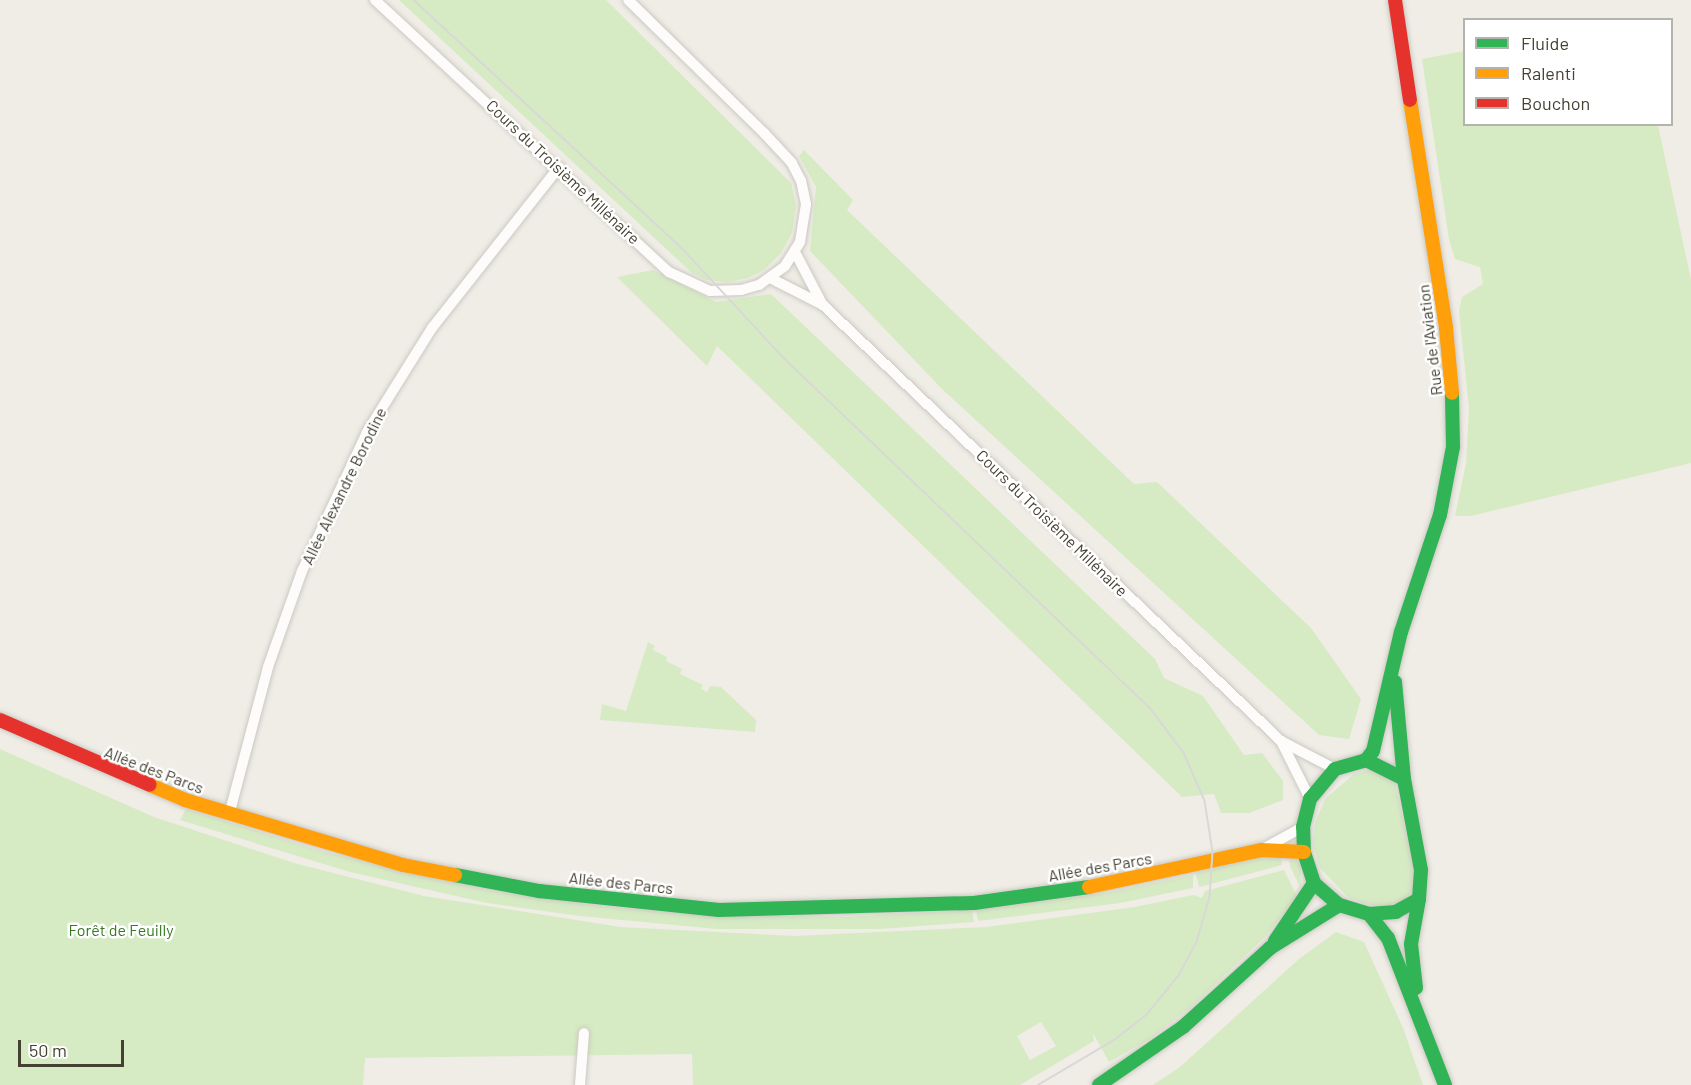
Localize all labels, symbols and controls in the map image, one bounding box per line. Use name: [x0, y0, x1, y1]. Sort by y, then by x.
legend: [1463, 18, 1673, 126]
text: Fluide: [1521, 32, 1569, 54]
text: Ralenti: [1521, 62, 1576, 84]
text: Bouchon: [1521, 92, 1590, 114]
street label: Cours du Troisième Millénaire: [482, 96, 644, 248]
street label: Rue de l'Aviation: [1414, 283, 1446, 397]
street label: Allée Alexandre Borodine: [298, 404, 390, 568]
street label: Cours du Troisième Millénaire: [972, 446, 1132, 600]
street label: Allée des Parcs: [102, 742, 206, 798]
street label: Allée des Parcs: [1047, 848, 1153, 886]
street label: Allée des Parcs: [568, 868, 674, 898]
park label: Forêt de Feuilly: [68, 920, 174, 940]
scale bar: [21, 1028, 128, 1066]
text: 50 m: [29, 1039, 67, 1061]

